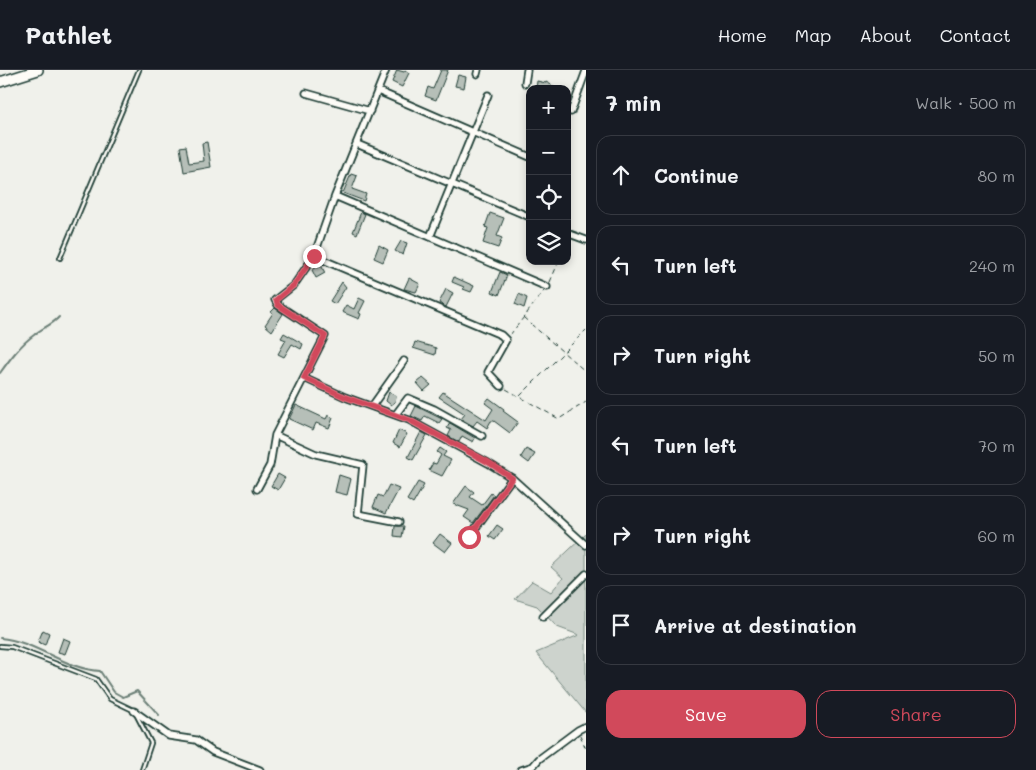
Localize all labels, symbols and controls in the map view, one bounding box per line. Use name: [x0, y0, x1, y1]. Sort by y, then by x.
text: Pathlet: [25, 19, 112, 50]
text: Home: [718, 23, 767, 47]
text: Map: [795, 23, 831, 47]
text: About: [859, 23, 912, 47]
text: Contact: [940, 23, 1011, 47]
map controls: [526, 85, 571, 265]
button: +: [526, 85, 571, 130]
text: 7 min: [606, 89, 661, 116]
text: Walk · 500 m: [915, 92, 1016, 113]
button: −: [526, 130, 571, 175]
icon: ahead: [607, 161, 635, 189]
text: Continue: [654, 163, 739, 188]
text: 80 m: [978, 165, 1015, 186]
button: locate: [526, 175, 571, 220]
button: layers: [526, 220, 571, 265]
route end: [303, 245, 326, 268]
icon: left: [607, 251, 635, 279]
text: Turn left: [654, 253, 737, 278]
text: 240 m: [969, 255, 1015, 276]
icon: right: [607, 341, 635, 369]
text: Turn right: [654, 343, 751, 368]
text: 50 m: [978, 345, 1015, 366]
icon: left: [607, 431, 635, 459]
text: Turn left: [654, 433, 737, 458]
text: 70 m: [978, 435, 1015, 456]
icon: right: [607, 521, 635, 549]
text: Turn right: [654, 523, 751, 548]
text: 60 m: [978, 525, 1015, 546]
route start: [458, 526, 481, 549]
icon: arrive: [607, 611, 635, 639]
text: Arrive at destination: [654, 613, 857, 638]
button: Save: [606, 690, 806, 738]
button: Share: [816, 690, 1016, 738]

